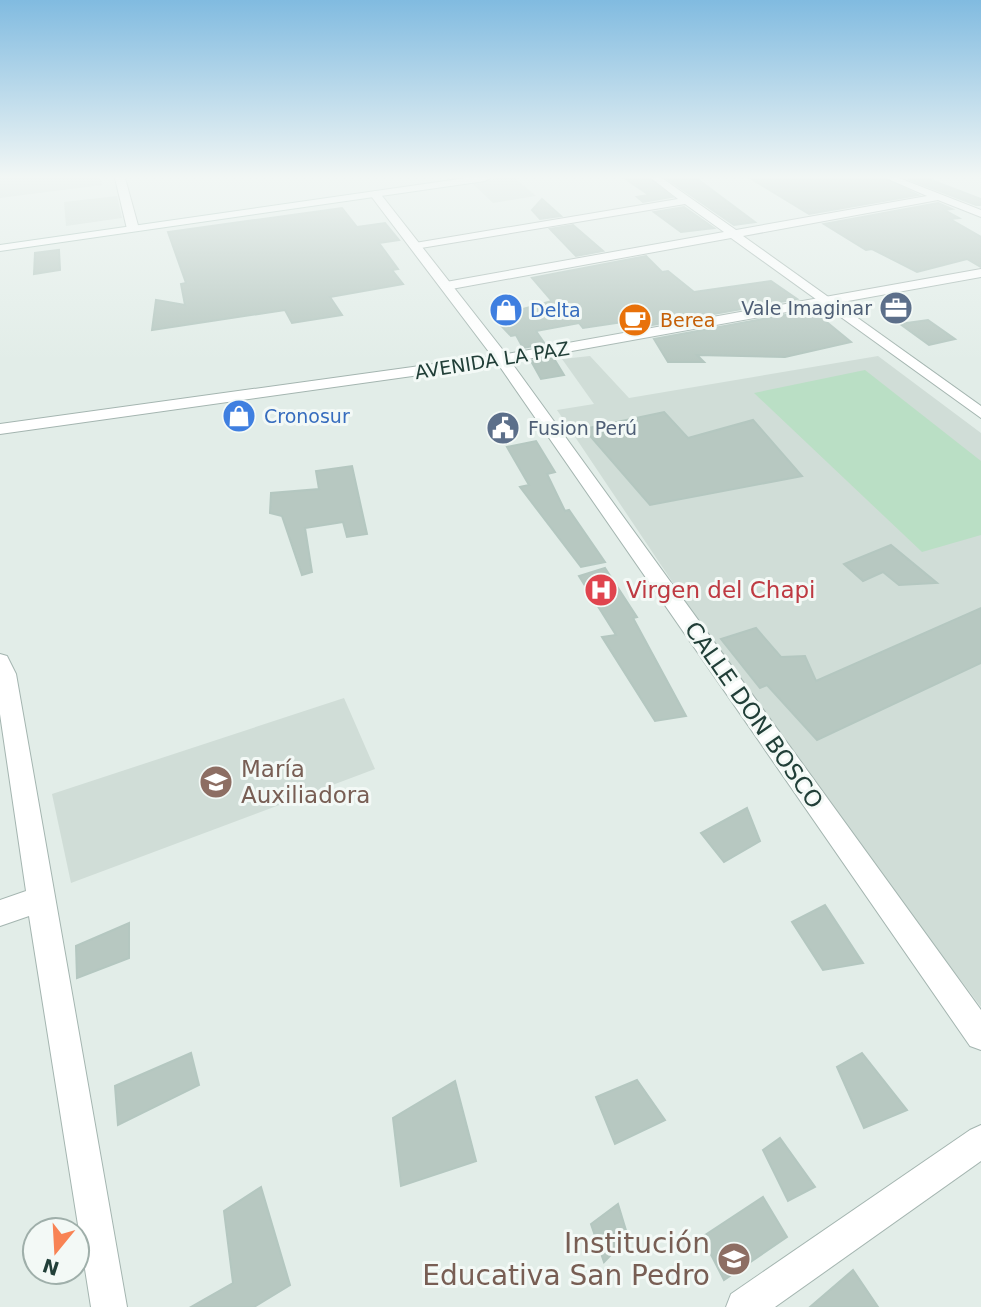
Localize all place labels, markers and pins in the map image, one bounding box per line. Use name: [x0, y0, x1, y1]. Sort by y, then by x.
office icon: Vale Imaginar: [877, 289, 915, 327]
shop icon: Delta: [487, 291, 525, 329]
place label: Vale Imaginar: [741, 297, 872, 319]
place label: Delta: [530, 299, 581, 321]
cafe icon: Berea: [616, 301, 654, 339]
place label: Berea: [660, 309, 715, 331]
shop icon: Cronosur: [220, 397, 258, 435]
place label: Cronosur: [264, 405, 350, 427]
public building icon: Fusion Perú: [484, 409, 522, 447]
place label: Fusion Perú: [528, 417, 637, 439]
hospital icon: Virgen del Chapi: [582, 571, 620, 609]
place label: Virgen del Chapi: [626, 577, 815, 603]
place label: María Auxiliadora: [241, 756, 370, 808]
school or university icon: María Auxiliadora: [197, 763, 235, 801]
place label: Institución Educativa San Pedro: [422, 1227, 710, 1292]
school or university icon: Institución Educativa San Pedro: [715, 1240, 753, 1278]

